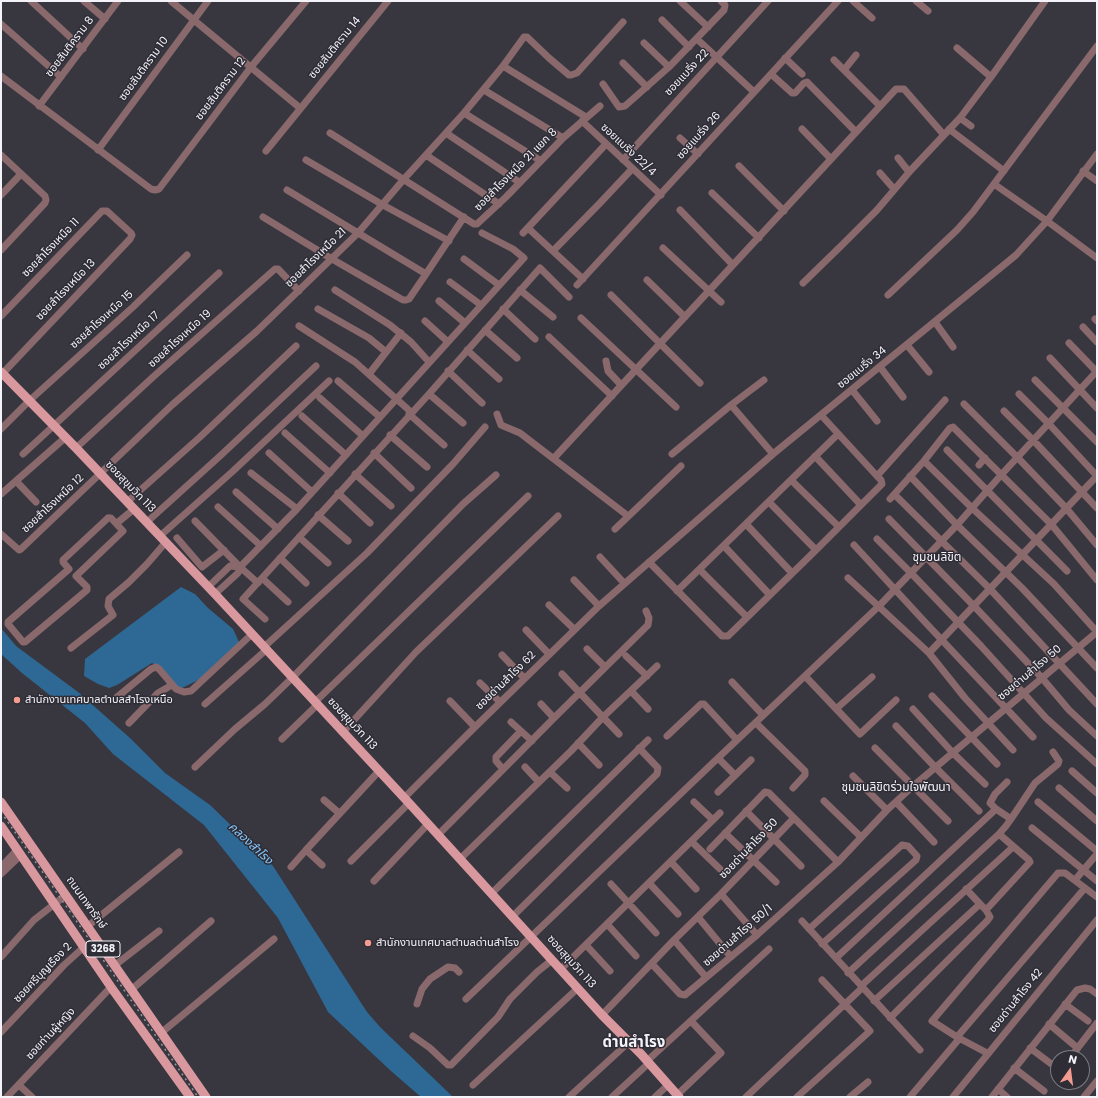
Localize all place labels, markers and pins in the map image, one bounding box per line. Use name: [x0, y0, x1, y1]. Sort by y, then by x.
place label: สำนักงานเทศบาลตำบลสำโรงเหนือ: [25, 693, 173, 707]
marker: สำนักงานเทศบาลตำบลสำโรงเหนือ: [12, 695, 22, 705]
place label: สำนักงานเทศบาลตำบลด่านสำโรง: [376, 936, 519, 950]
marker: สำนักงานเทศบาลตำบลด่านสำโรง: [363, 938, 373, 948]

